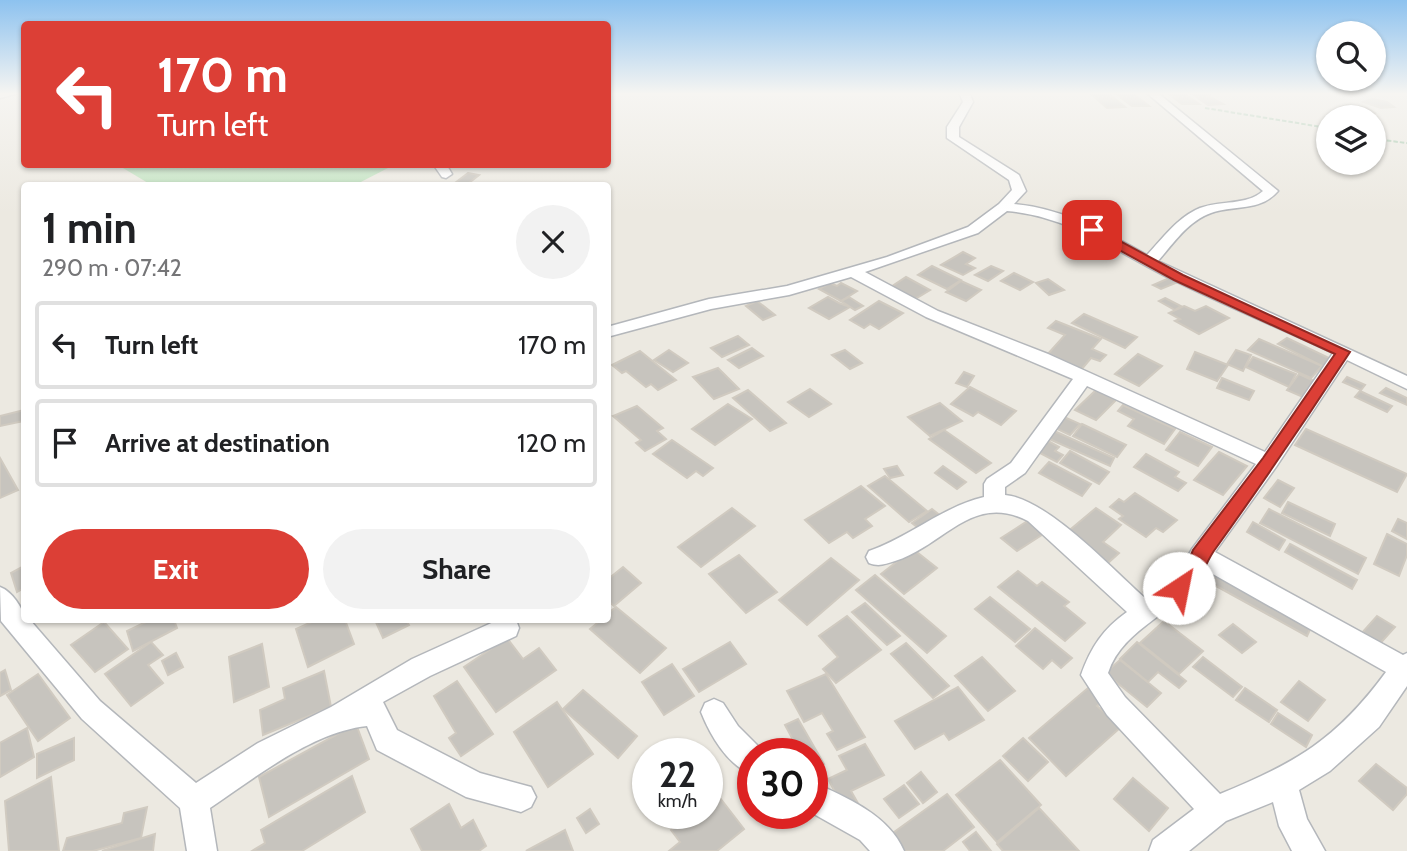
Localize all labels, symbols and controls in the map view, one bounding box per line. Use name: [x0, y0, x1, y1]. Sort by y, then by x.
map controls: [1316, 21, 1386, 175]
button: search: [1316, 21, 1386, 91]
text: 170 m: [157, 45, 288, 104]
icon: left: [42, 49, 133, 140]
text: Turn left: [157, 105, 268, 144]
button: layers: [1316, 105, 1386, 175]
pin: [1062, 200, 1122, 260]
text: 1 min: [42, 202, 137, 254]
button: close: [516, 205, 590, 279]
icon: arrive: [1073, 211, 1111, 249]
text: 290 m · 07:42: [42, 254, 182, 282]
icon: left: [46, 326, 84, 364]
text: Turn left: [105, 329, 198, 361]
text: 170 m: [518, 329, 586, 361]
icon: arrive: [46, 424, 84, 462]
text: Arrive at destination: [105, 427, 330, 459]
text: 120 m: [517, 427, 586, 459]
button: Exit: [42, 529, 309, 609]
button: Share: [323, 529, 590, 609]
position arrow: [1142, 551, 1216, 625]
speed limit sign: 30: [737, 738, 828, 829]
text: 22: [659, 753, 696, 796]
text: km/h: [658, 790, 697, 812]

